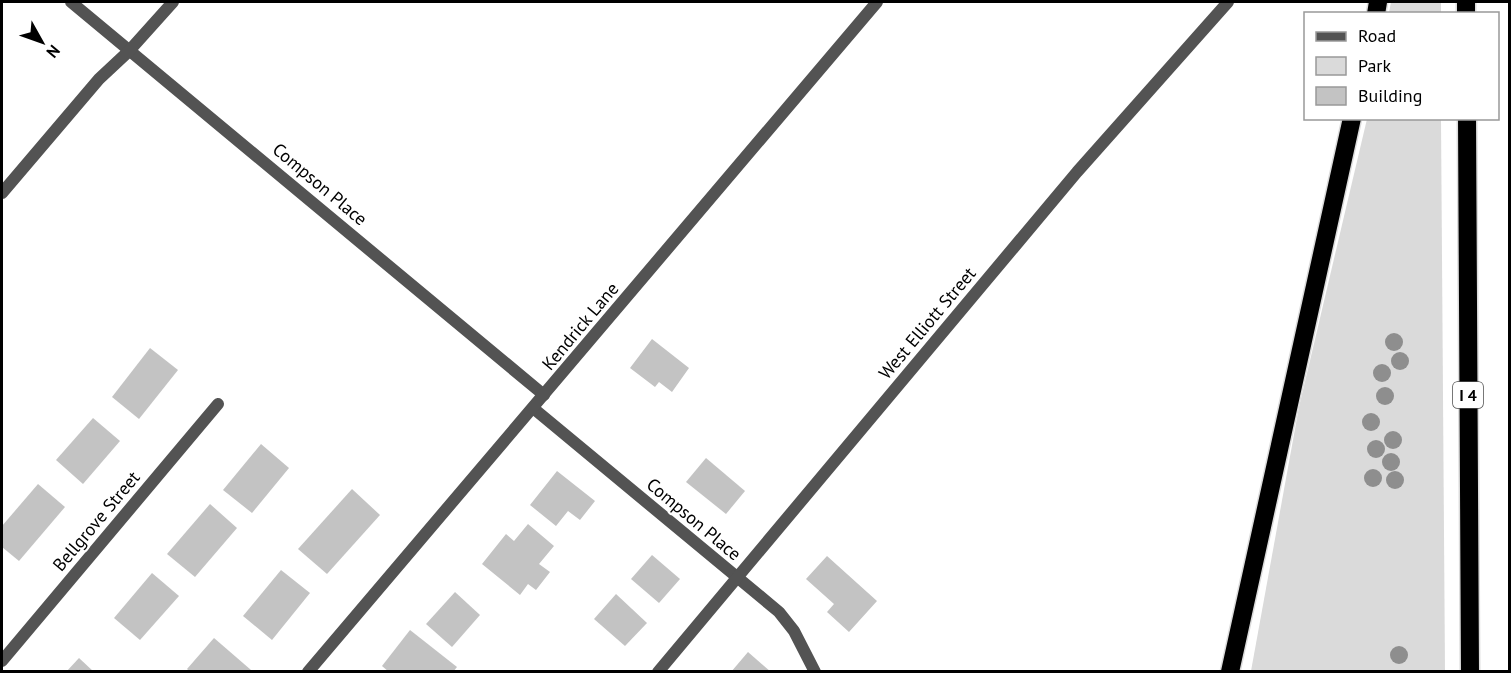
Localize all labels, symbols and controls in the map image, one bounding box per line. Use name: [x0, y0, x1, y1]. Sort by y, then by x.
north arrow: [12, 12, 72, 72]
legend: [1304, 12, 1499, 120]
text: Road: [1358, 24, 1396, 47]
text: N: [42, 41, 65, 62]
text: Park: [1358, 54, 1391, 77]
text: Building: [1358, 84, 1422, 107]
street label: Compson Place: [268, 138, 372, 230]
street label: West Elliott Street: [873, 262, 981, 384]
street label: Kendrick Lane: [537, 277, 623, 375]
road number: I 4: [1453, 382, 1483, 408]
street label: Bellgrove Street: [47, 466, 145, 576]
street label: Compson Place: [642, 473, 746, 565]

